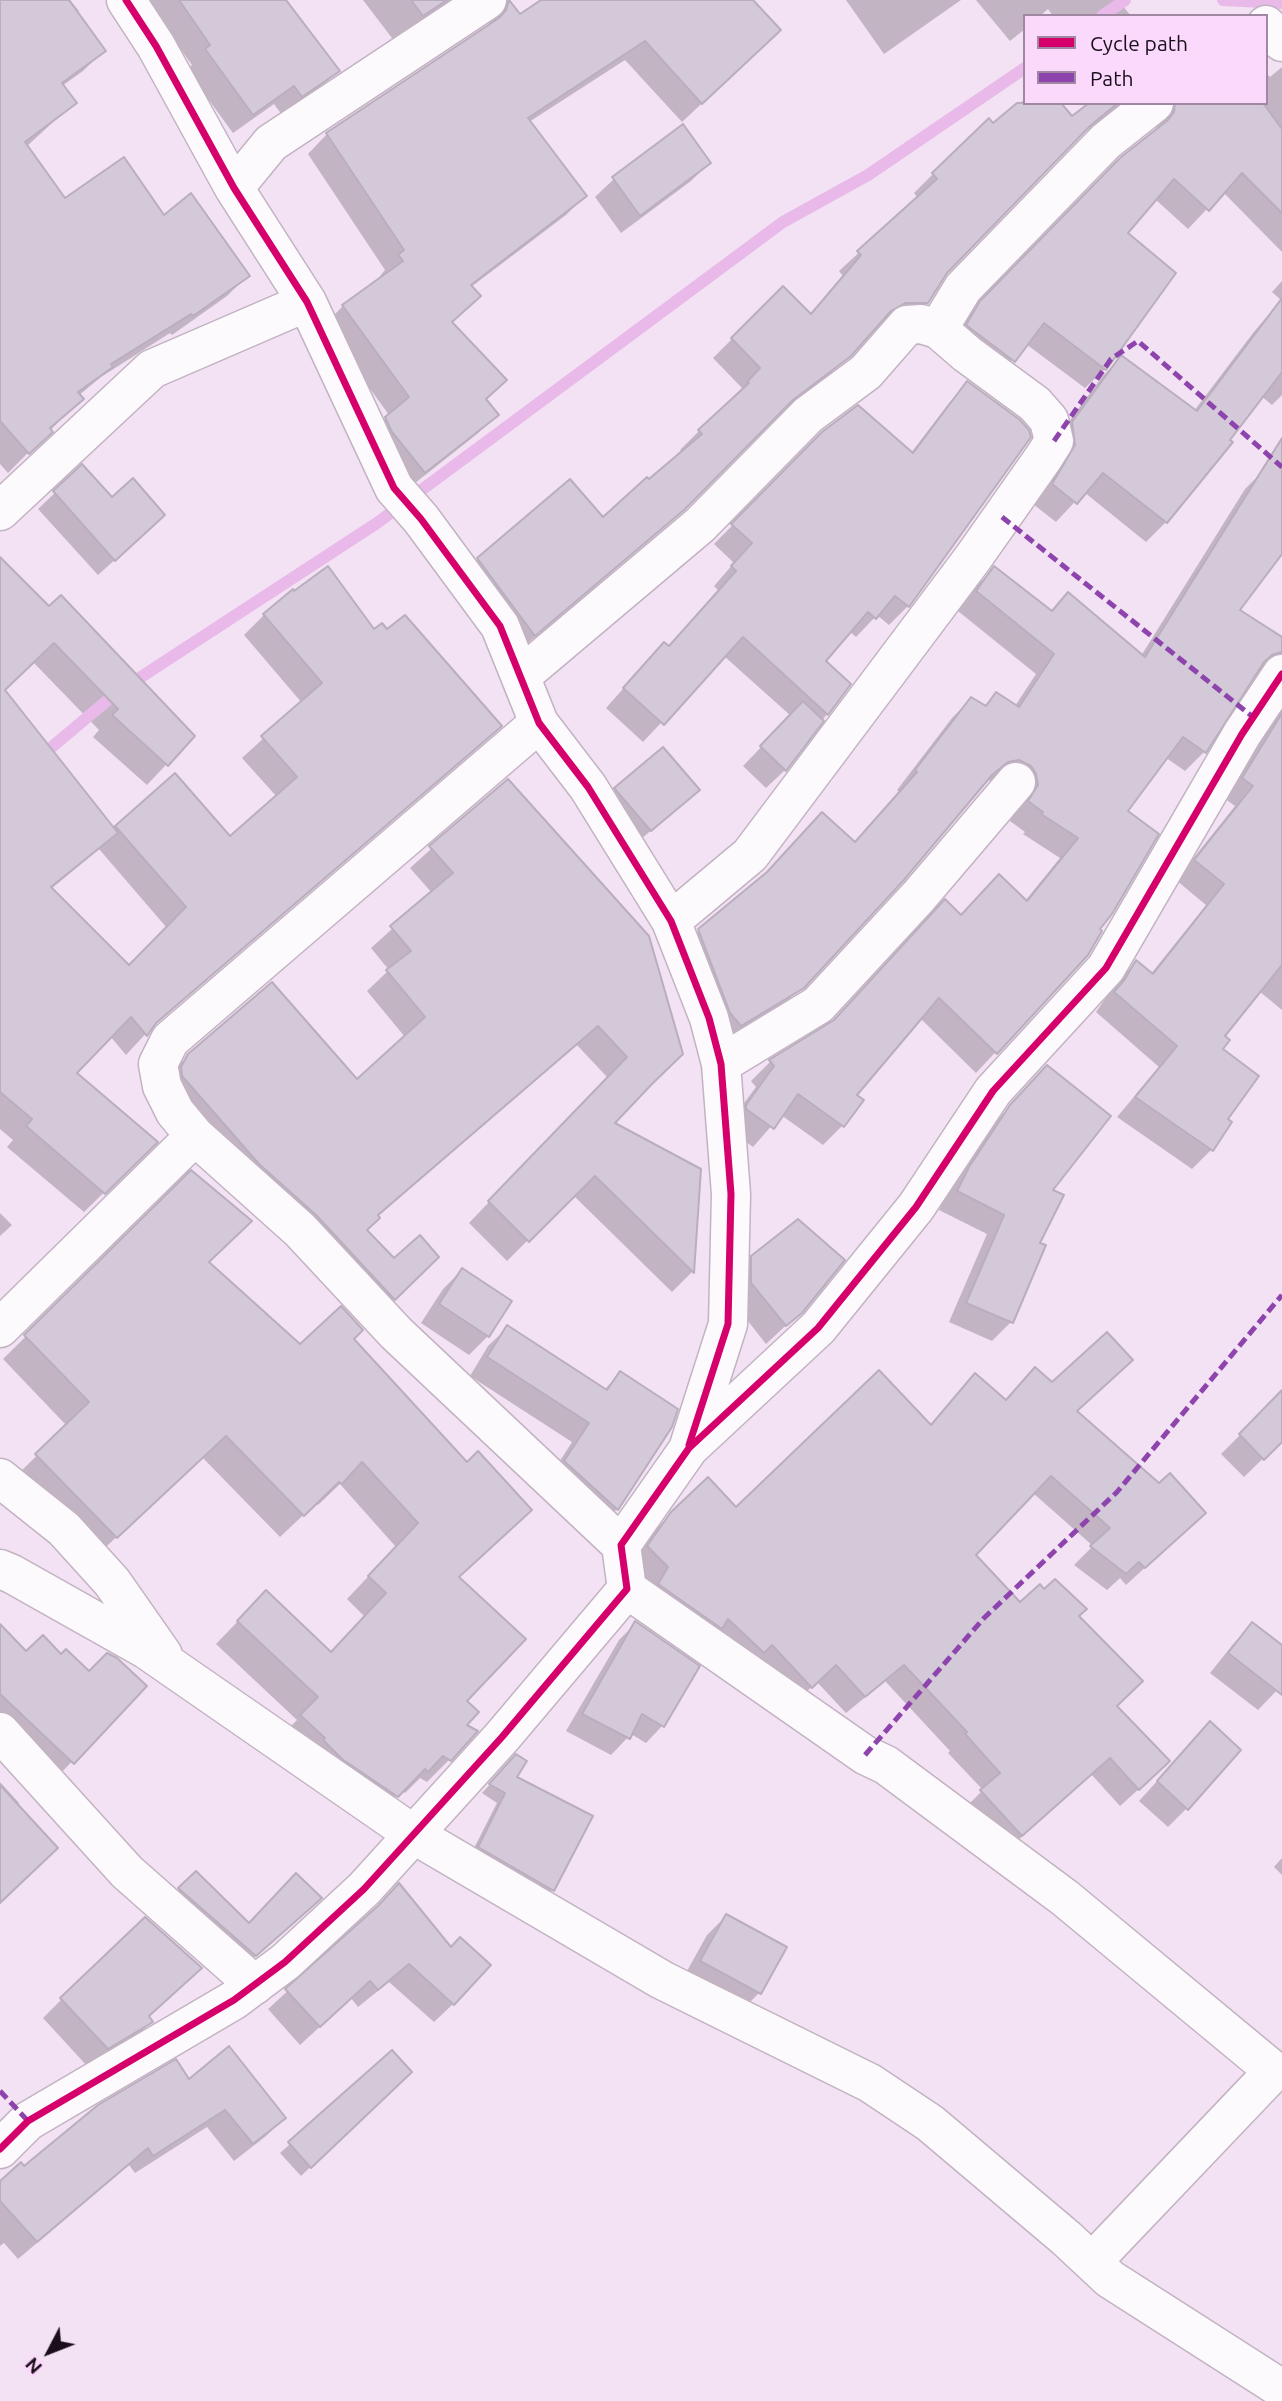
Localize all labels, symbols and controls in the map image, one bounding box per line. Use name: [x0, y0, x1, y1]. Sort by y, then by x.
legend: [1023, 14, 1268, 105]
text: Cycle path: [1090, 31, 1188, 55]
text: Path: [1090, 66, 1133, 90]
north arrow: [14, 2317, 84, 2387]
text: N: [20, 2353, 46, 2379]

